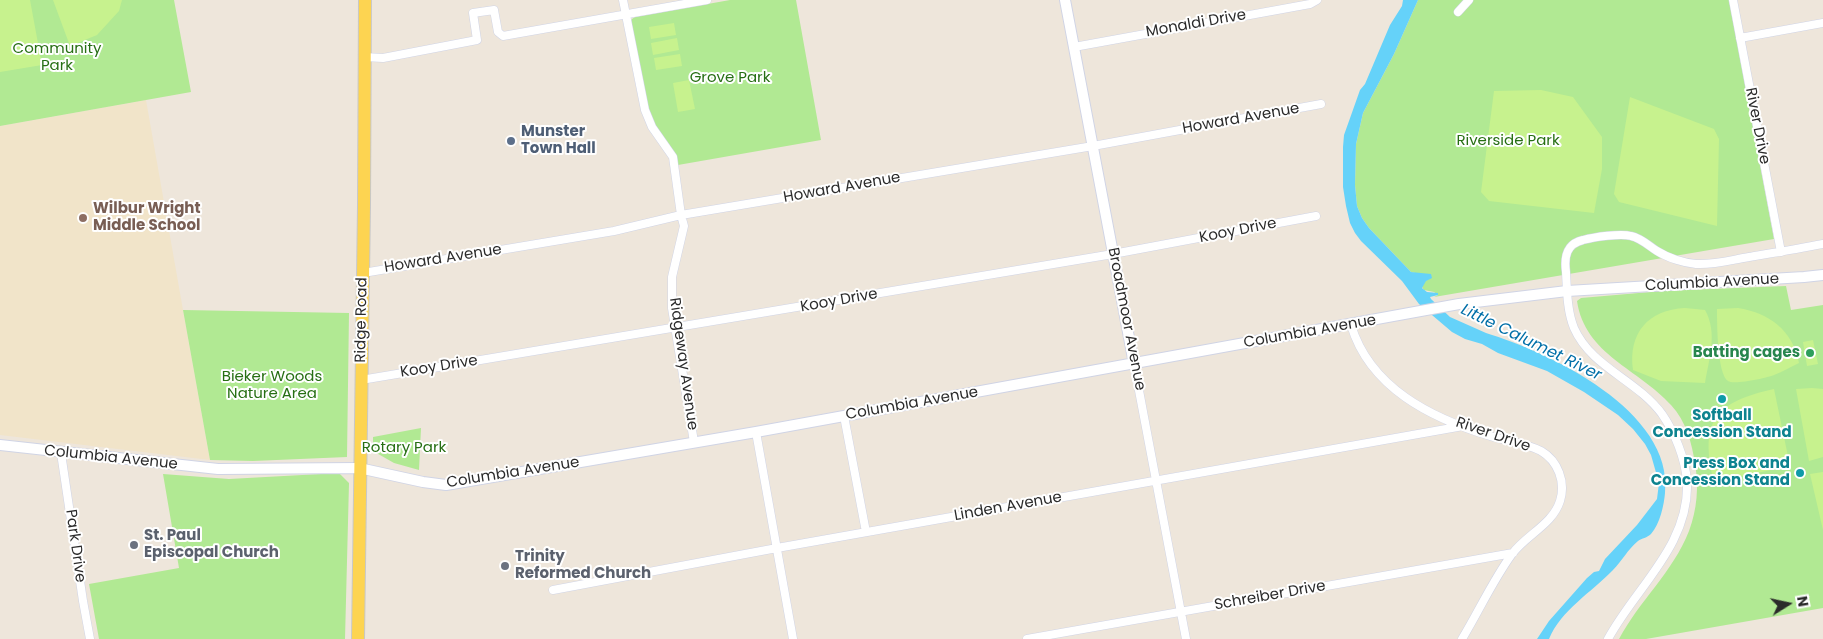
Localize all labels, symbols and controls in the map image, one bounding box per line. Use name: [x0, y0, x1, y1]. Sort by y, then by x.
street label: Monaldi Drive: [1145, 6, 1247, 42]
park label: Community Park: [13, 40, 101, 75]
park label: Grove Park: [690, 69, 770, 87]
street label: River Drive: [1741, 86, 1773, 166]
street label: Howard Avenue: [1181, 100, 1301, 138]
place label: Munster Town Hall: [521, 123, 596, 158]
park label: Riverside Park: [1456, 132, 1560, 150]
marker: Munster Town Hall: [505, 135, 517, 147]
street label: Howard Avenue: [782, 169, 902, 207]
place label: Wilbur Wright Middle School: [93, 200, 201, 235]
marker: Wilbur Wright Middle School: [77, 212, 89, 224]
street label: Kooy Drive: [1198, 215, 1278, 247]
street label: Howard Avenue: [383, 241, 503, 277]
street label: Broadmoor Avenue: [1103, 246, 1149, 392]
street label: Columbia Avenue: [1645, 271, 1779, 295]
street label: Ridge Road: [352, 277, 372, 363]
street label: Kooy Drive: [799, 285, 879, 317]
street label: Ridgeway Avenue: [665, 297, 701, 431]
water label: Little Calumet River: [1458, 301, 1604, 385]
street label: Columbia Avenue: [1242, 311, 1378, 353]
place label: Batting cages: [1693, 344, 1800, 362]
marker: Batting cages: [1804, 347, 1816, 359]
street label: Kooy Drive: [399, 352, 479, 382]
park label: Bieker Woods Nature Area: [222, 368, 322, 403]
street label: Columbia Avenue: [844, 383, 980, 425]
marker: Softball Concession Stand: [1716, 393, 1728, 405]
place label: Softball Concession Stand: [1652, 407, 1792, 442]
street label: River Drive: [1453, 414, 1533, 456]
park label: Rotary Park: [362, 439, 446, 457]
street label: Columbia Avenue: [43, 442, 179, 474]
street label: Columbia Avenue: [445, 454, 581, 492]
place label: Press Box and Concession Stand: [1651, 455, 1790, 490]
marker: Press Box and Concession Stand: [1794, 467, 1806, 479]
street label: Linden Avenue: [953, 489, 1063, 525]
street label: Park Drive: [61, 508, 89, 584]
place label: St. Paul Episcopal Church: [144, 527, 279, 562]
marker: St. Paul Episcopal Church: [128, 539, 140, 551]
place label: Trinity Reformed Church: [515, 548, 651, 583]
marker: Trinity Reformed Church: [499, 560, 511, 572]
street label: Schreiber Drive: [1213, 577, 1327, 615]
north arrow: [1763, 579, 1813, 629]
text: N: [1792, 594, 1814, 608]

